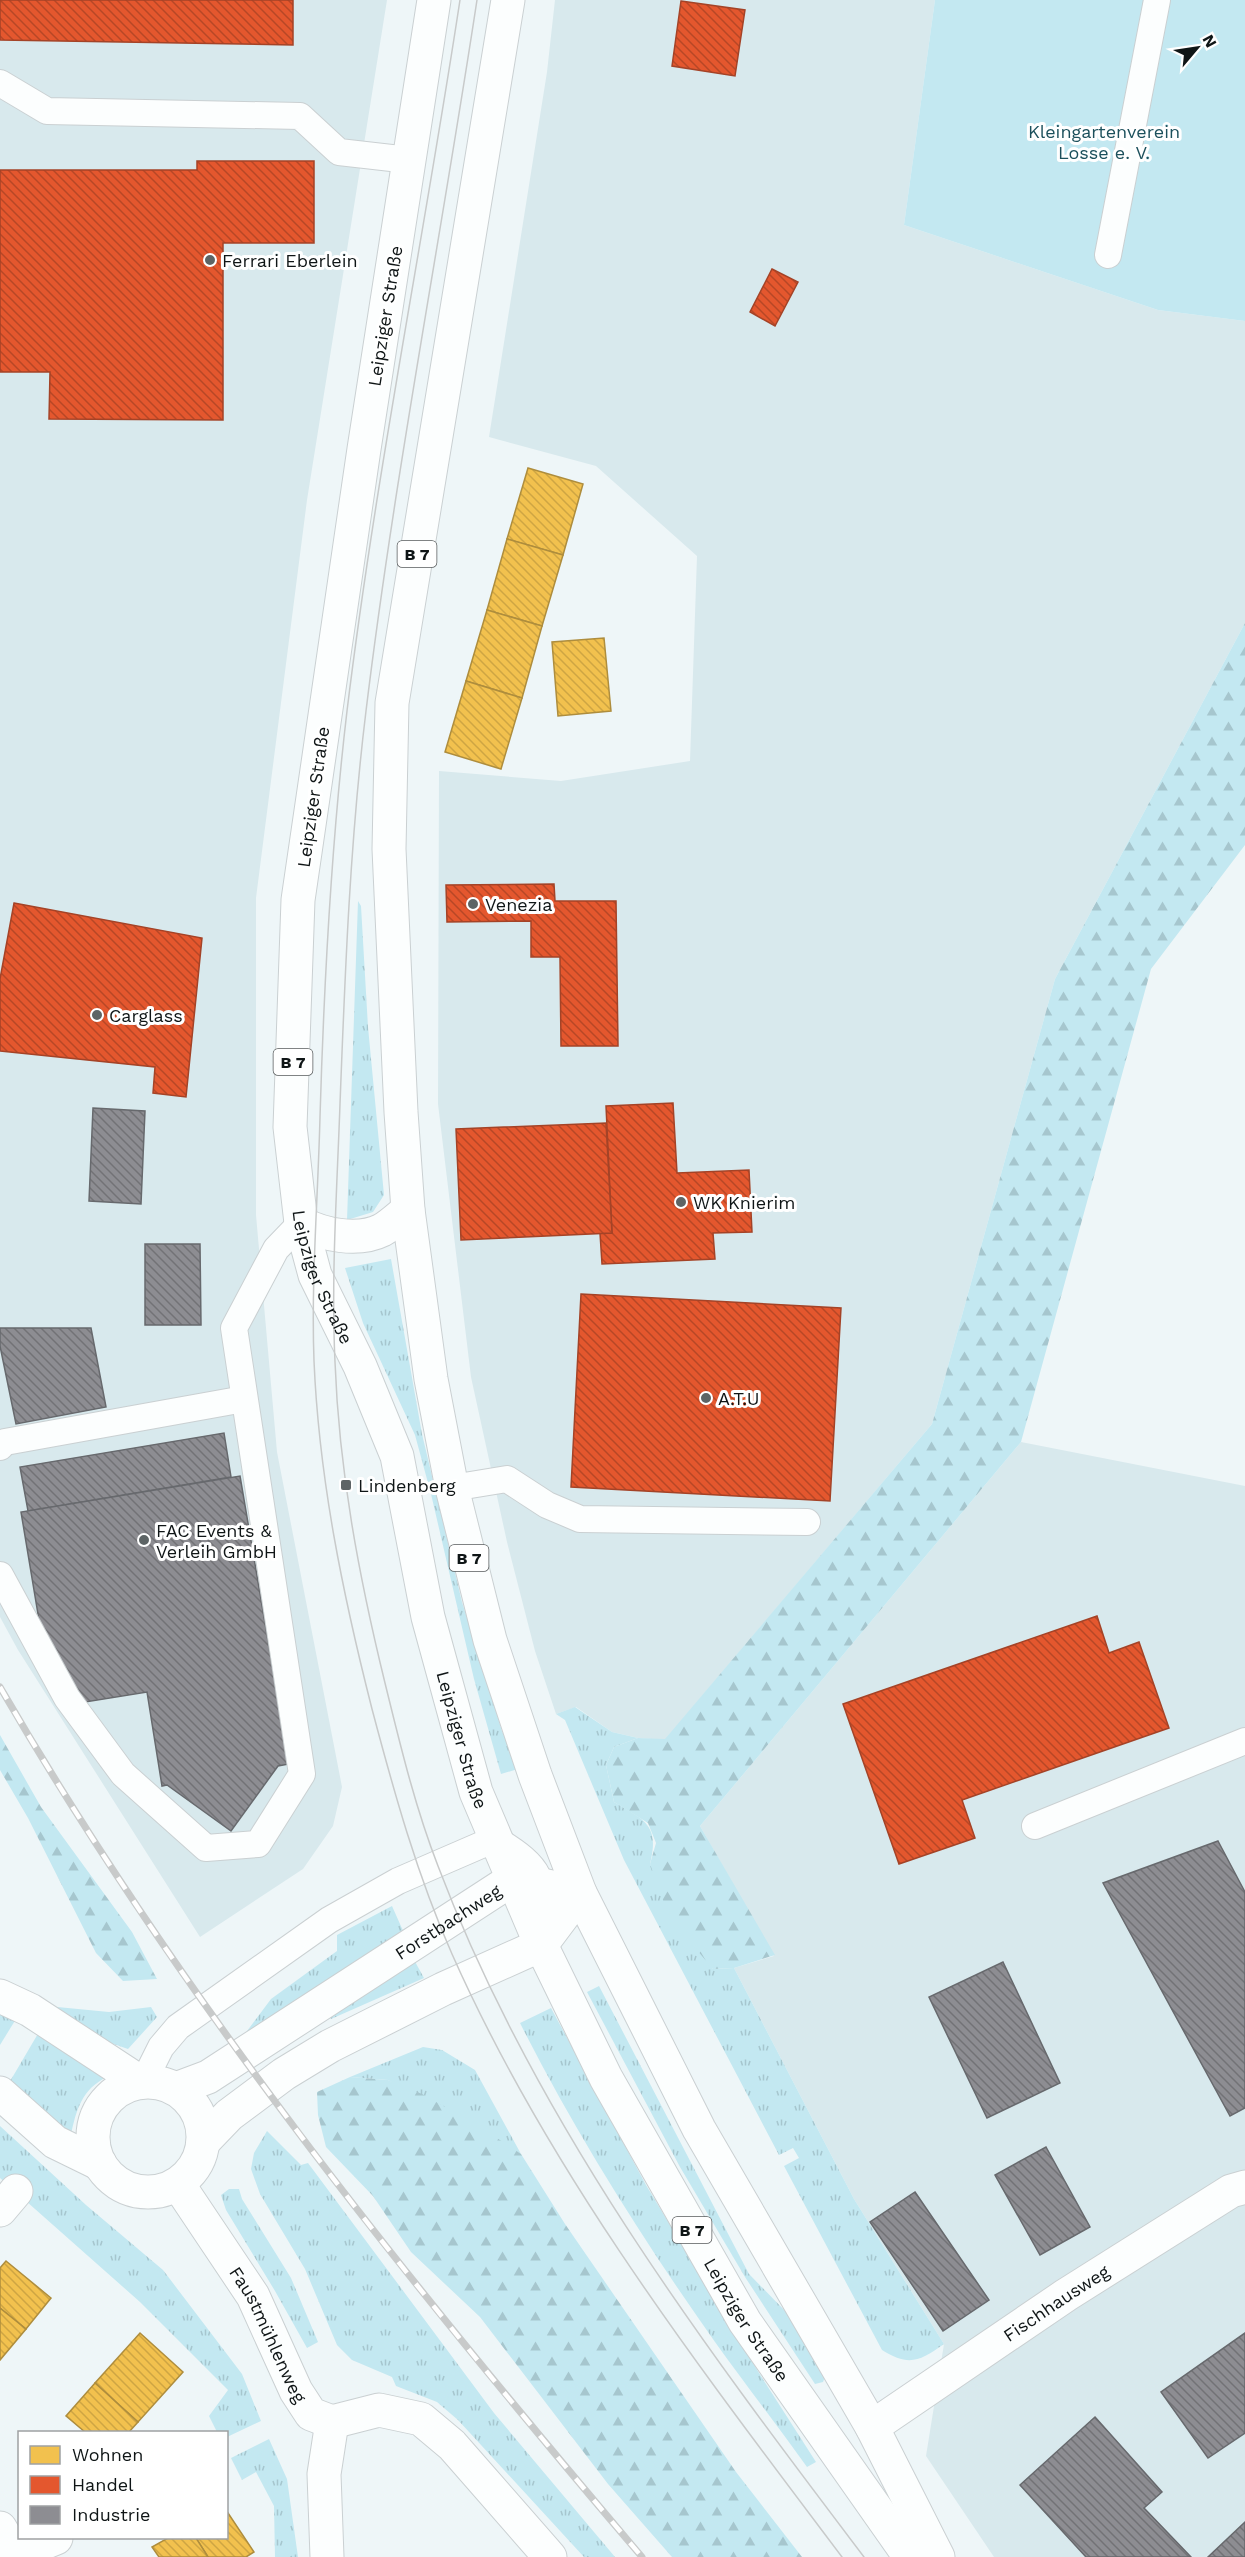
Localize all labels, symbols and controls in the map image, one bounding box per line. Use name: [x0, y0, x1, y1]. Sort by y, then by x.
north arrow: [1167, 18, 1227, 78]
text: N: [1198, 31, 1221, 51]
park label: Kleingartenverein Losse e. V.: [1028, 121, 1180, 163]
street label: Leipziger Straße: [364, 244, 406, 388]
place label: Ferrari Eberlein: [222, 250, 358, 271]
marker: Ferrari Eberlein: [203, 253, 217, 267]
road number: B 7: [398, 541, 436, 567]
street label: Leipziger Straße: [293, 725, 333, 869]
place label: Venezia: [485, 894, 552, 915]
marker: Venezia: [466, 897, 480, 911]
place label: Carglass: [109, 1005, 183, 1026]
marker: Carglass: [90, 1008, 104, 1022]
road number: B 7: [274, 1049, 312, 1075]
place label: WK Knierim: [693, 1192, 795, 1213]
marker: WK Knierim: [674, 1195, 688, 1209]
street label: Leipziger Straße: [289, 1209, 358, 1347]
place label: A.T.U: [718, 1388, 759, 1409]
marker: A.T.U: [699, 1391, 713, 1405]
place label: Lindenberg: [358, 1475, 456, 1496]
marker: Lindenberg: [339, 1478, 353, 1492]
place label: FAC Events & Verleih GmbH: [156, 1520, 277, 1562]
marker: FAC Events & Verleih GmbH: [137, 1533, 151, 1547]
road number: B 7: [450, 1545, 488, 1571]
street label: Leipziger Straße: [433, 1668, 492, 1812]
street label: Forstbachweg: [391, 1879, 505, 1963]
road number: B 7: [672, 2217, 712, 2243]
street label: Leipziger Straße: [700, 2254, 794, 2385]
street label: Fischhausweg: [999, 2260, 1113, 2345]
street label: Faustmühlenweg: [226, 2262, 311, 2407]
legend: [18, 2431, 228, 2539]
text: Wohnen: [72, 2444, 143, 2465]
text: Handel: [72, 2474, 134, 2495]
text: Industrie: [72, 2504, 150, 2525]

